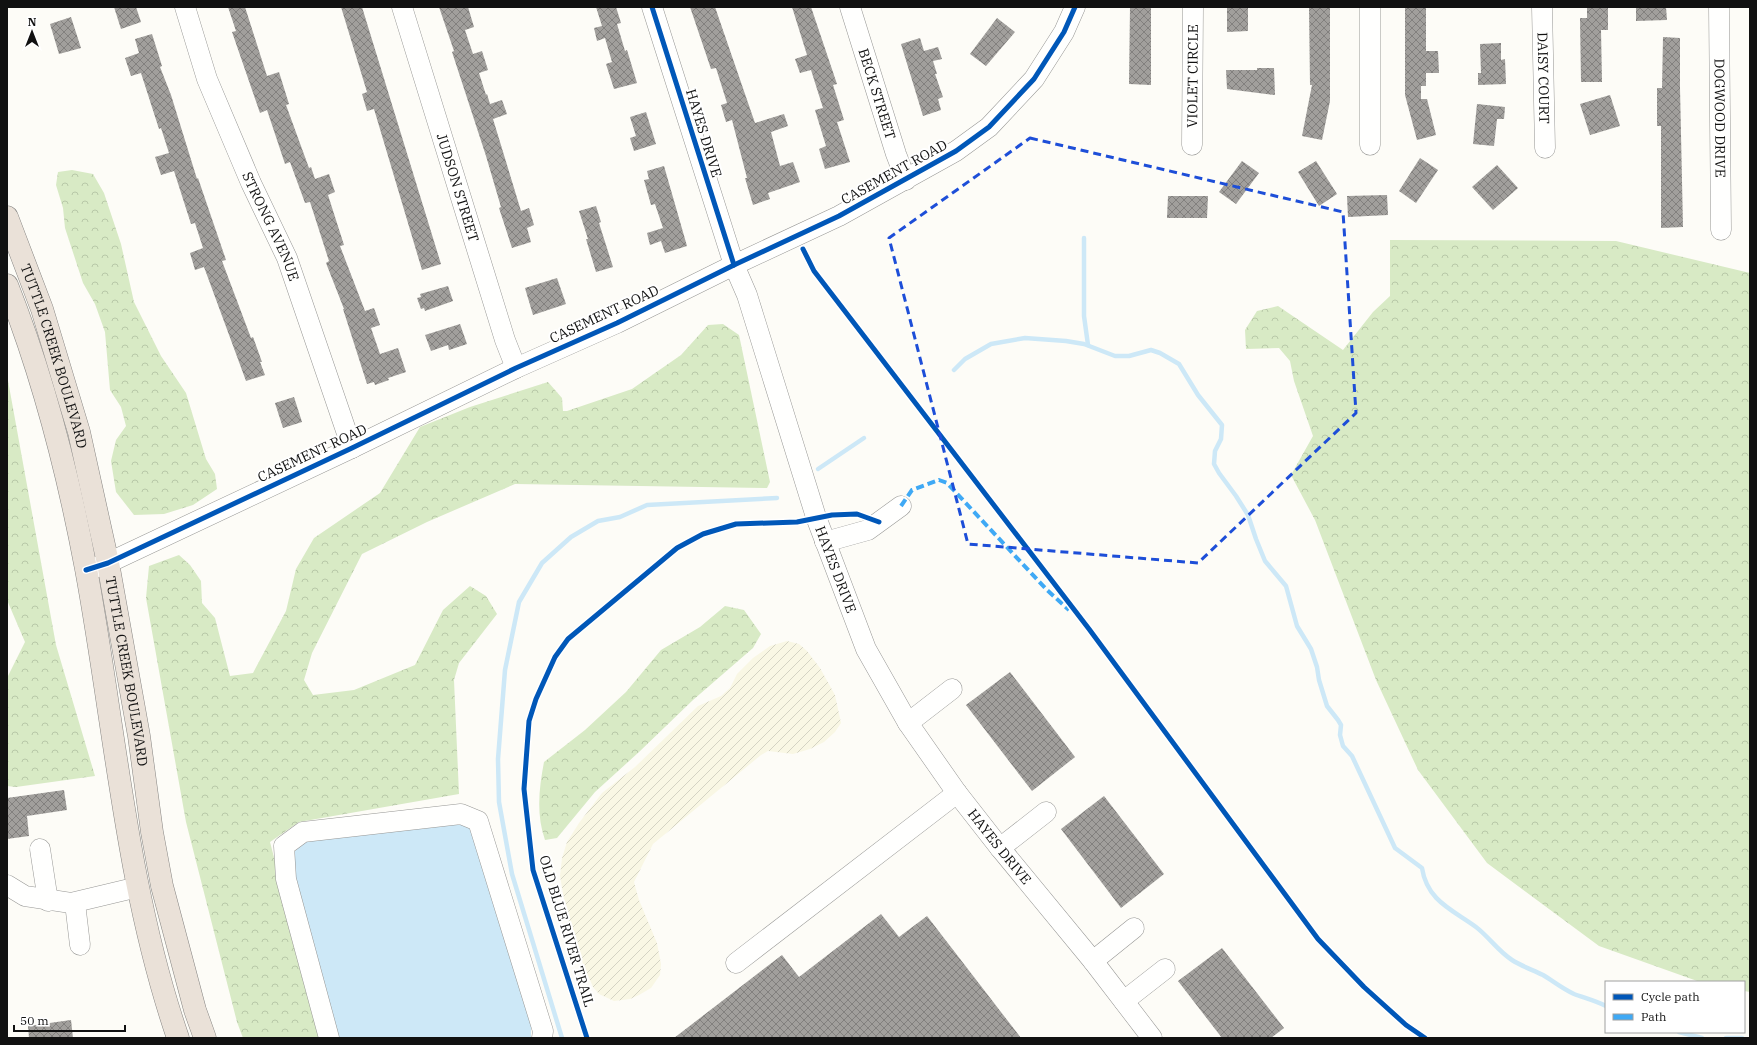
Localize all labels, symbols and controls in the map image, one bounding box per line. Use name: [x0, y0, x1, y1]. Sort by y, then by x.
north arrow: [12, 12, 52, 52]
text: N: [28, 15, 37, 29]
street label: VIOLET CIRCLE: [1183, 24, 1202, 128]
street label: DAISY COURT: [1534, 32, 1553, 124]
street label: BECK STREET: [854, 46, 900, 142]
street label: DOGWOOD DRIVE: [1710, 58, 1730, 178]
street label: HAYES DRIVE: [682, 87, 726, 179]
street label: JUDSON STREET: [433, 131, 483, 244]
street label: CASEMENT ROAD: [838, 135, 950, 209]
street label: STRONG AVENUE: [238, 169, 303, 283]
street label: TUTTLE CREEK BOULEVARD: [17, 261, 91, 450]
street label: CASEMENT ROAD: [546, 281, 662, 347]
street label: CASEMENT ROAD: [254, 420, 370, 486]
street label: HAYES DRIVE: [811, 523, 861, 616]
street label: TUTTLE CREEK BOULEVARD: [102, 575, 152, 768]
street label: HAYES DRIVE: [964, 805, 1035, 888]
street label: OLD BLUE RIVER TRAIL: [535, 853, 599, 1009]
legend: [1605, 981, 1745, 1033]
text: Cycle path: [1641, 989, 1700, 1004]
scale bar: [14, 1007, 125, 1033]
text: Path: [1641, 1009, 1667, 1024]
text: 50 m: [20, 1013, 49, 1028]

